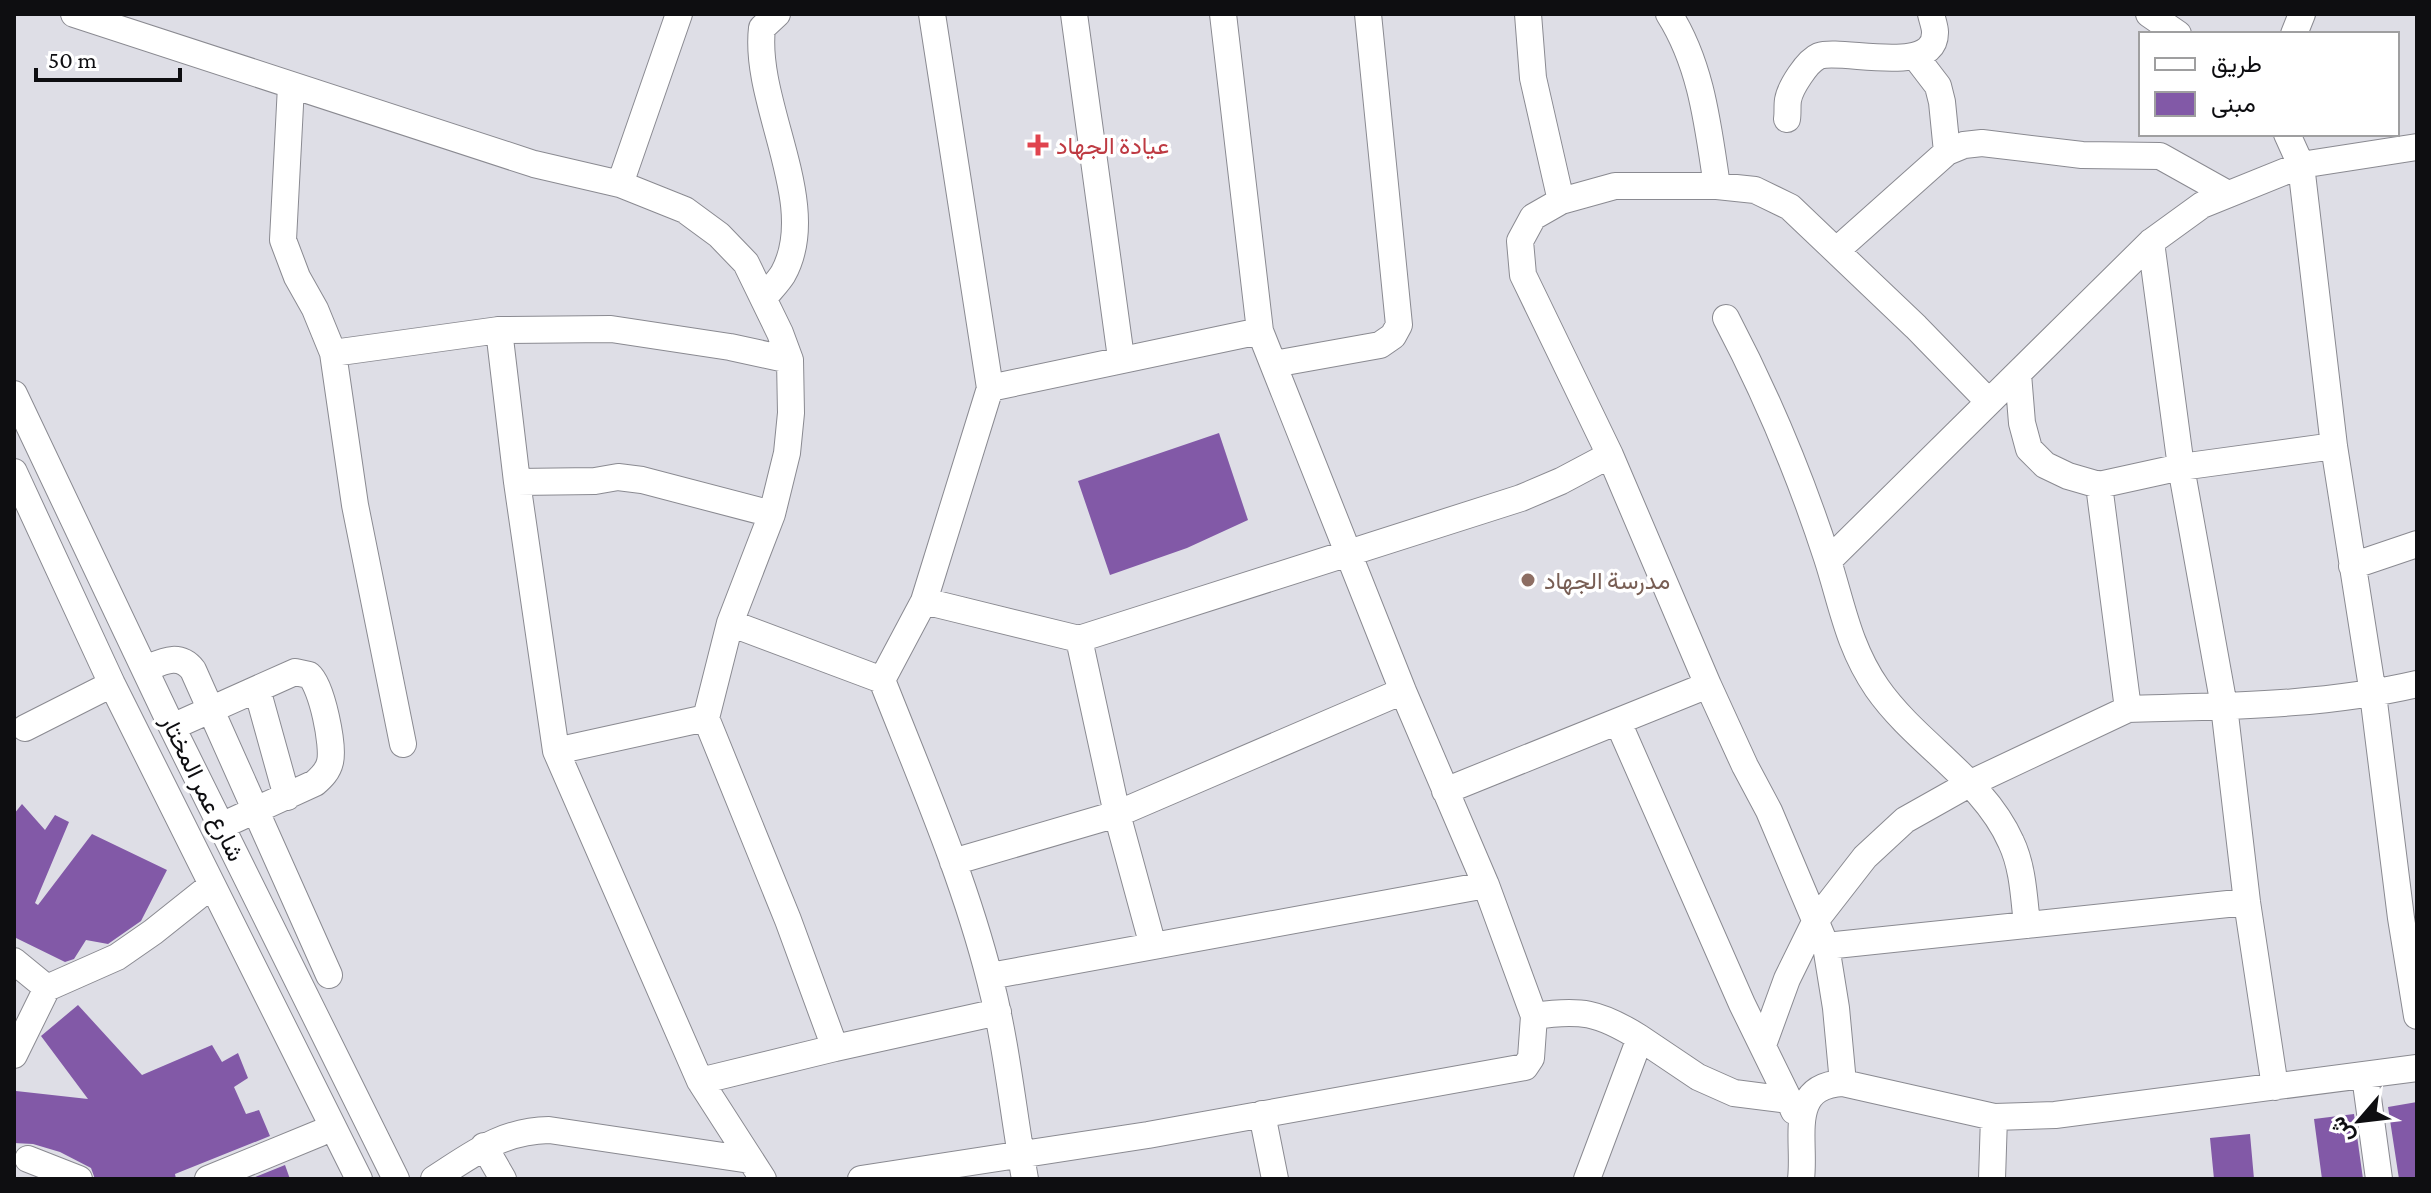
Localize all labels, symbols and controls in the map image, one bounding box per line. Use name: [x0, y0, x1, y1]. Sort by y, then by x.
scale bar: [36, 32, 180, 82]
legend: [2139, 32, 2399, 136]
text: 50 m: [48, 46, 97, 73]
text: طريق: [2211, 50, 2262, 79]
text: مبنى: [2211, 90, 2256, 118]
place label: عيادة الجهاد: [1056, 132, 1169, 161]
marker: عيادة الجهاد: [1027, 134, 1049, 156]
place label: مدرسة الجهاد: [1544, 567, 1670, 596]
marker: مدرسة الجهاد: [1519, 571, 1537, 589]
street label: شارع عمر المختار: [153, 710, 250, 867]
north arrow: [2319, 1081, 2399, 1161]
text: ش: [2325, 1112, 2360, 1148]

